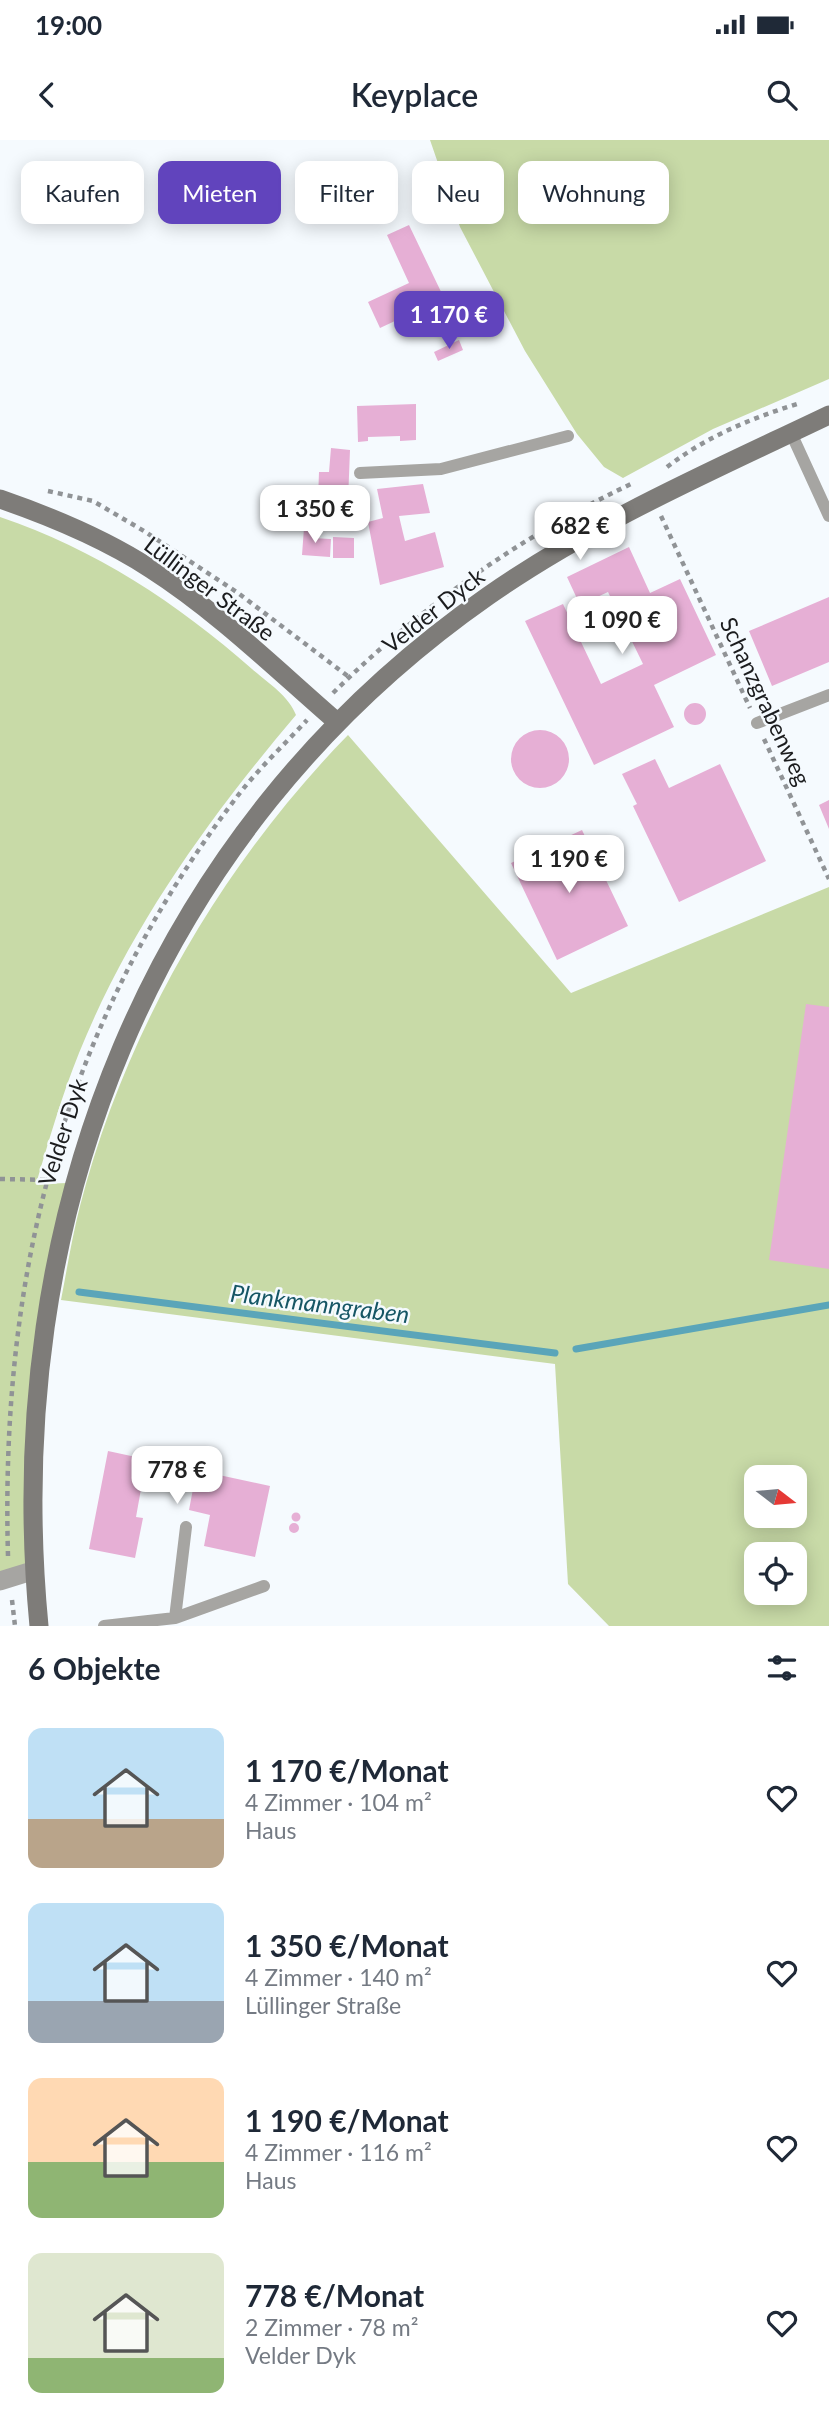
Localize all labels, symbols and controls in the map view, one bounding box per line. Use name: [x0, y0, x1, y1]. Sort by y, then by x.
text: 19:00: [35, 9, 102, 41]
text: Keyplace: [351, 75, 478, 114]
icon: back: [28, 76, 66, 114]
icon: search: [763, 76, 801, 114]
chip: Kaufen: [21, 161, 144, 224]
chip: Mieten: [158, 161, 281, 224]
chip: Filter: [295, 161, 398, 224]
chip: Neu: [412, 161, 504, 224]
chip: Wohnung: [518, 161, 669, 224]
pin: 1 170 €: [384, 292, 514, 351]
text: 1 170 €: [410, 300, 488, 328]
pin: 1 350 €: [250, 486, 380, 545]
text: 1 350 €: [276, 494, 354, 522]
pin: 682 €: [531, 502, 629, 562]
text: 682 €: [551, 511, 609, 539]
street label: Lüllinger Straße: [139, 530, 281, 646]
street label: Velder Dyck: [376, 561, 490, 659]
pin: 1 090 €: [557, 596, 687, 656]
text: 1 090 €: [583, 605, 661, 633]
street label: Schanzgrabenweg: [715, 612, 817, 790]
pin: 1 190 €: [504, 836, 634, 895]
text: 1 190 €: [530, 844, 608, 872]
street label: Velder Dyk: [32, 1075, 93, 1189]
water label: Plankmanngraben: [229, 1278, 411, 1328]
pin: 778 €: [128, 1446, 226, 1506]
text: 778 €: [148, 1455, 206, 1483]
north arrow: [744, 1465, 807, 1528]
map controls: [744, 1465, 807, 1605]
button: locate: [744, 1542, 807, 1605]
icon: filters: [763, 1649, 801, 1687]
text: 6 Objekte: [28, 1650, 160, 1686]
text: 1 170 €/Monat: [245, 1752, 449, 1788]
icon: home: [84, 1756, 168, 1840]
icon: heart: [763, 1779, 801, 1817]
text: 4 Zimmer · 104 m²: [245, 1788, 432, 1816]
text: Haus: [245, 1816, 296, 1844]
text: 1 350 €/Monat: [245, 1927, 449, 1963]
icon: home: [84, 1931, 168, 2015]
icon: heart: [763, 1954, 801, 1992]
text: 4 Zimmer · 140 m²: [245, 1963, 432, 1991]
text: Lüllinger Straße: [245, 1991, 401, 2019]
text: 1 190 €/Monat: [245, 2102, 449, 2138]
icon: home: [84, 2106, 168, 2190]
icon: heart: [763, 2129, 801, 2167]
text: 4 Zimmer · 116 m²: [245, 2138, 432, 2166]
text: Haus: [245, 2166, 296, 2194]
text: 778 €/Monat: [245, 2277, 424, 2313]
icon: home: [84, 2281, 168, 2365]
icon: heart: [763, 2304, 801, 2342]
text: 2 Zimmer · 78 m²: [245, 2313, 418, 2341]
text: Velder Dyk: [245, 2341, 356, 2369]

